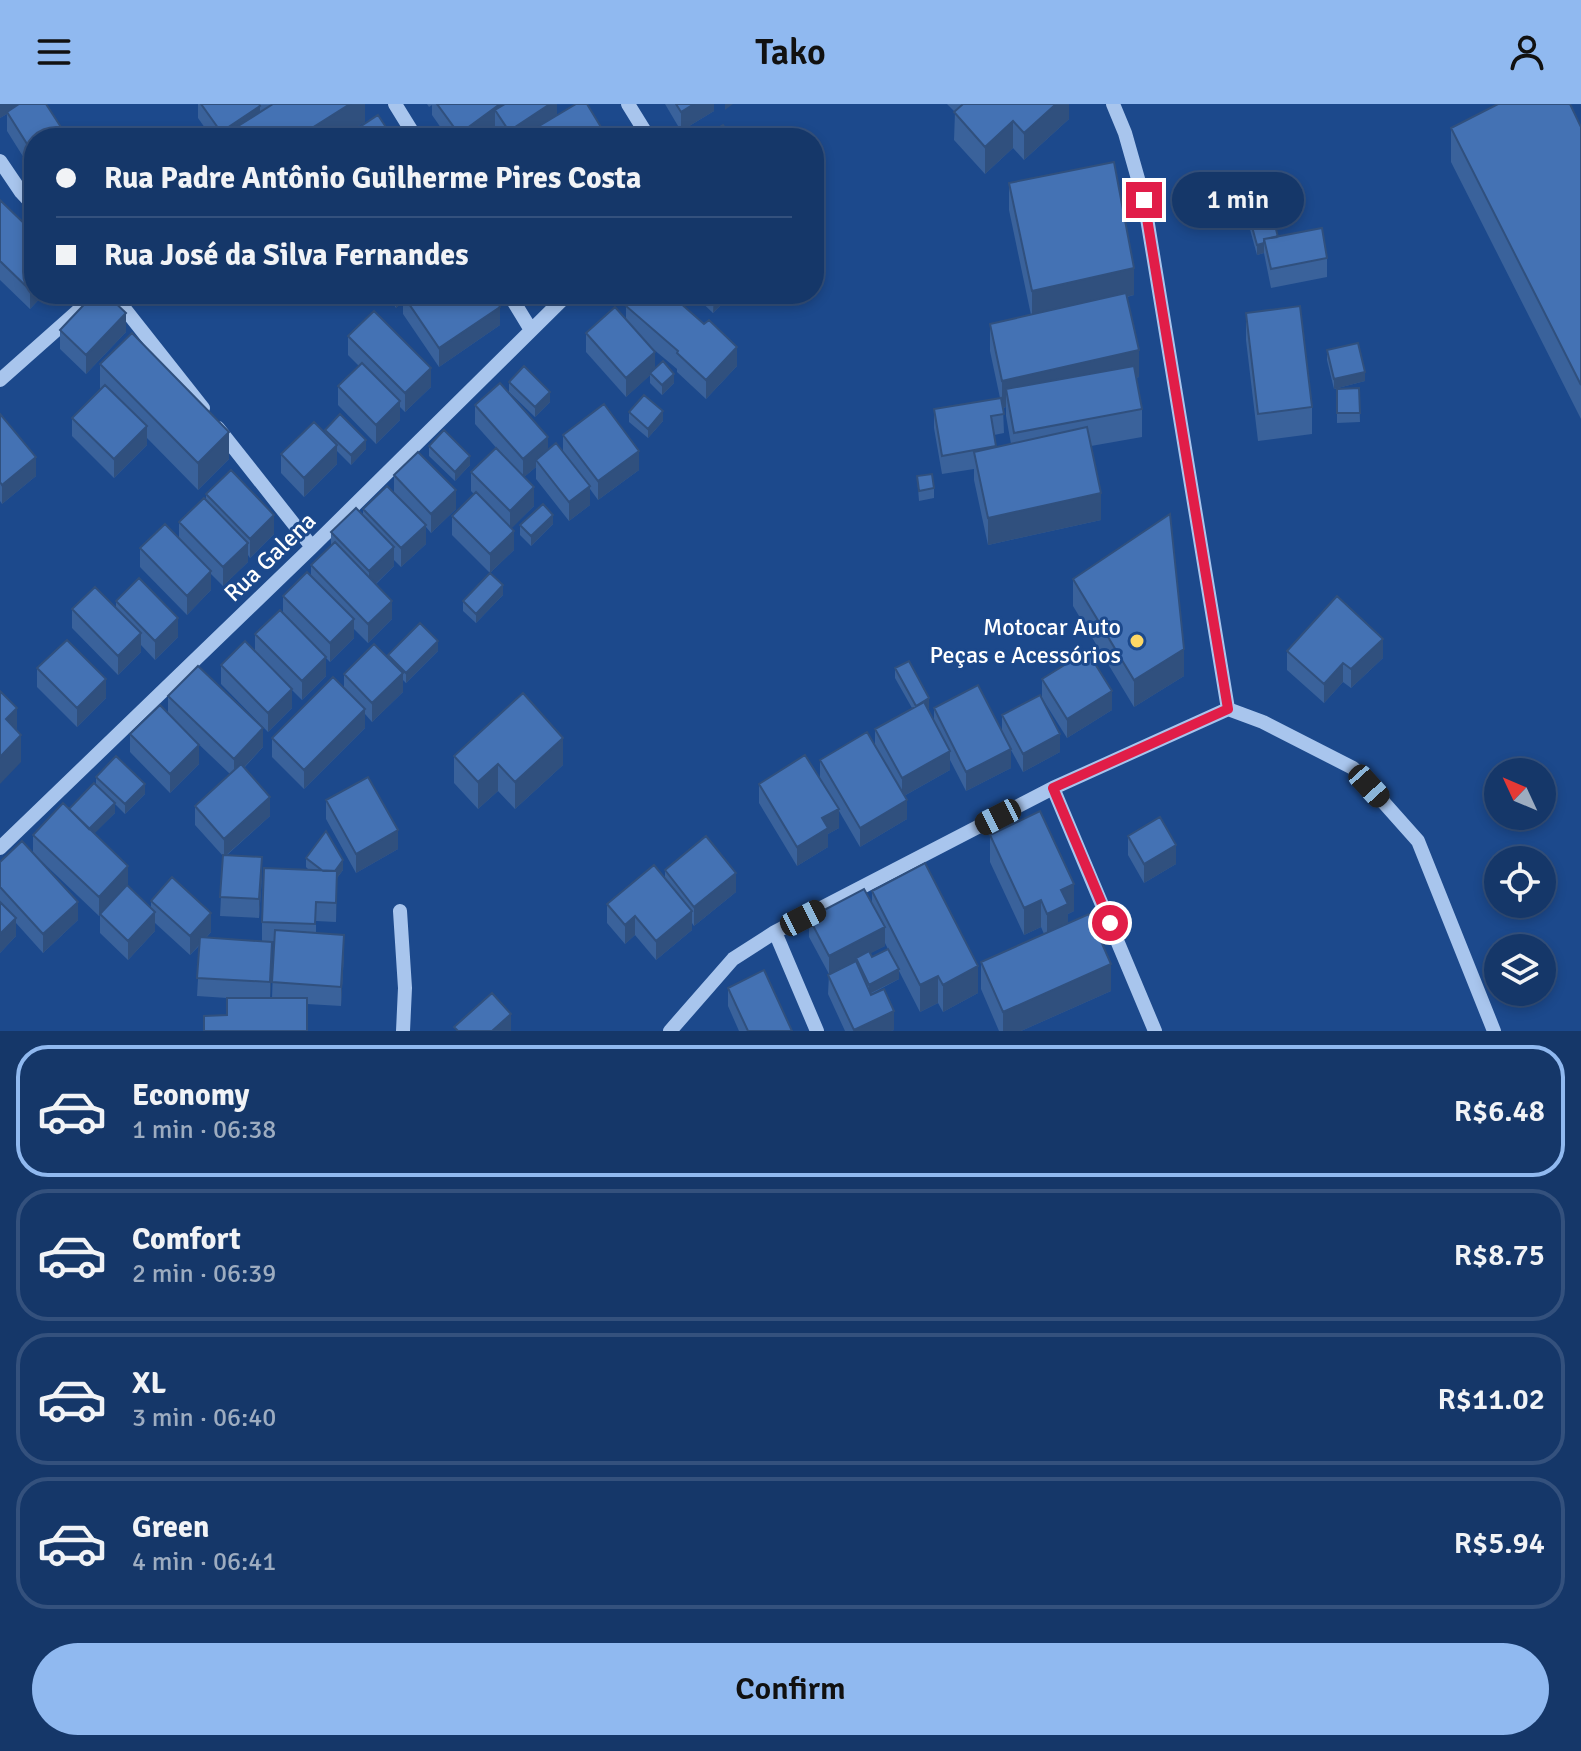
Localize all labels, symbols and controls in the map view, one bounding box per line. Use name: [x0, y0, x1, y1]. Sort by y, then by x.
icon: menu: [32, 30, 76, 74]
text: Tako: [755, 30, 826, 75]
icon: person: [1505, 30, 1549, 74]
text: Rua Padre Antônio Guilherme Pires Costa: [104, 160, 641, 197]
callout: 1 min: [1172, 172, 1304, 228]
route end: [1126, 182, 1162, 218]
text: 1 min: [1207, 184, 1269, 216]
text: Rua José da Silva Fernandes: [104, 237, 469, 274]
street label: Rua Galena: [218, 506, 322, 608]
place label: Motocar Auto Peças e Acessórios: [930, 612, 1121, 670]
marker: Motocar Auto Peças e Acessórios: [1128, 632, 1146, 650]
north arrow: [1484, 758, 1556, 830]
map controls: [1484, 758, 1556, 1006]
car: [1344, 760, 1394, 812]
car: [971, 795, 1025, 839]
button: locate: [1484, 846, 1556, 918]
car: [776, 896, 830, 940]
route start: [1092, 905, 1128, 941]
button: layers: [1484, 934, 1556, 1006]
icon: car: [36, 1075, 108, 1147]
text: Economy: [132, 1077, 249, 1114]
text: R$6.48: [1454, 1093, 1545, 1130]
text: 1 min · 06:38: [132, 1114, 276, 1146]
icon: car: [36, 1219, 108, 1291]
text: Comfort: [132, 1221, 241, 1258]
text: R$8.75: [1454, 1237, 1545, 1274]
text: 2 min · 06:39: [132, 1258, 276, 1290]
icon: car: [36, 1363, 108, 1435]
text: XL: [132, 1365, 166, 1402]
text: R$11.02: [1438, 1381, 1545, 1418]
text: 3 min · 06:40: [132, 1402, 276, 1434]
icon: car: [36, 1507, 108, 1579]
text: Green: [132, 1509, 209, 1546]
text: R$5.94: [1454, 1525, 1545, 1562]
text: 4 min · 06:41: [132, 1546, 276, 1578]
button: Confirm: [32, 1643, 1549, 1735]

